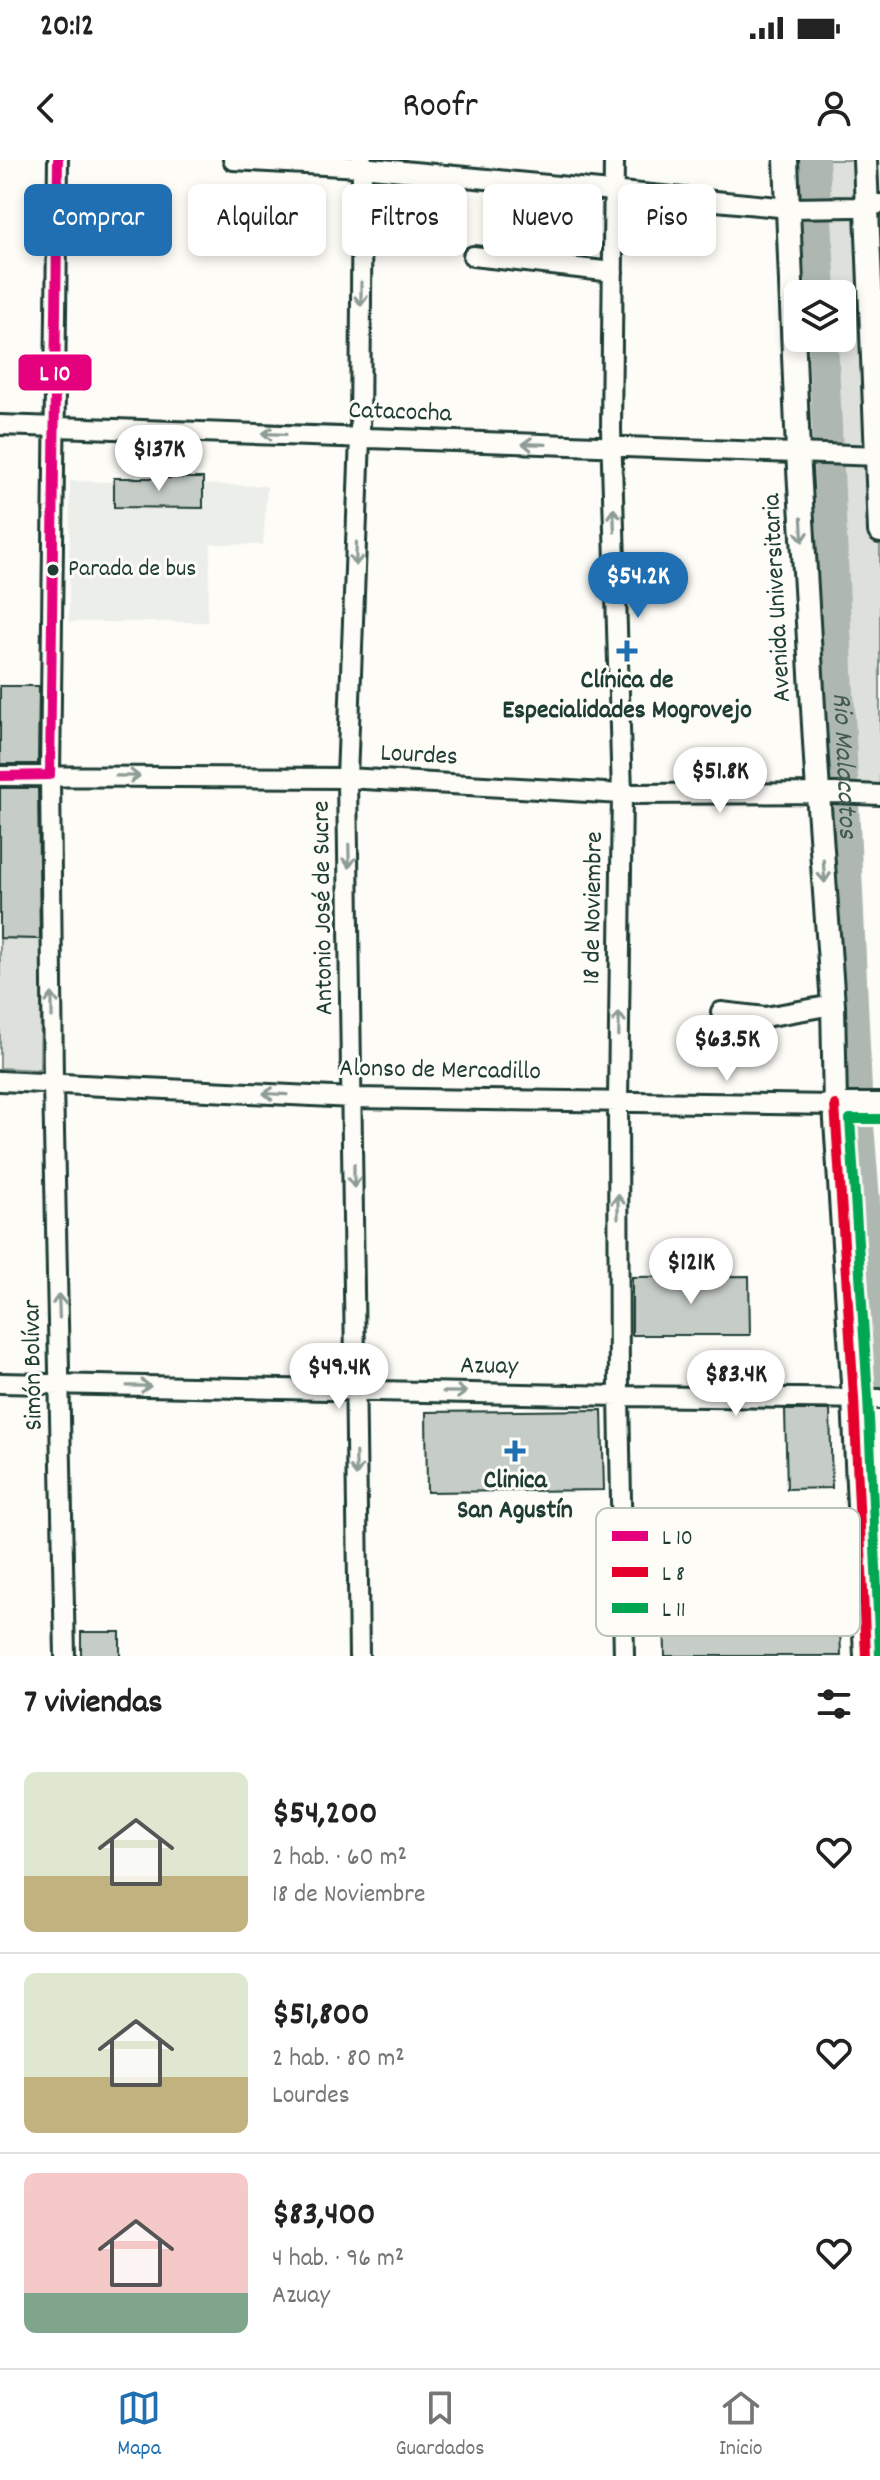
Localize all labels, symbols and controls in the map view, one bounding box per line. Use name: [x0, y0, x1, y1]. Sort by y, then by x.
text: 20:12: [40, 7, 94, 50]
text: Roofr: [402, 82, 478, 134]
icon: back: [24, 86, 68, 130]
icon: person: [812, 86, 856, 130]
chip: Comprar: [24, 184, 172, 256]
chip: Alquilar: [188, 184, 326, 256]
chip: Filtros: [342, 184, 467, 256]
chip: Nuevo: [483, 184, 602, 256]
chip: Piso: [618, 184, 716, 256]
one-way arrow: [353, 280, 369, 307]
map controls: [784, 280, 856, 352]
button: layers: [784, 280, 856, 352]
line badge: L 10: [17, 353, 93, 392]
text: L 10: [40, 360, 70, 391]
street label: Catacocha: [348, 393, 453, 433]
pin: $137K: [103, 425, 215, 493]
one-way arrow: [261, 427, 288, 442]
text: $137K: [133, 432, 185, 469]
one-way arrow: [521, 437, 548, 452]
street label: Avenida Universitaria: [754, 492, 802, 703]
one-way arrow: [606, 507, 621, 534]
one-way arrow: [795, 516, 810, 543]
one-way arrow: [348, 540, 363, 567]
pin: $54.2K: [573, 552, 703, 620]
place label: Parada de bus: [68, 553, 196, 587]
text: $54.2K: [606, 559, 670, 596]
marker: Parada de bus: [45, 562, 61, 578]
marker: Clínica de Especialidades Mogrovejo: [616, 640, 638, 662]
place label: Clínica de Especialidades Mogrovejo: [502, 663, 752, 730]
water label: Rio Malacatos: [819, 692, 866, 841]
street label: Lourdes: [379, 735, 459, 777]
pin: $51.8K: [655, 747, 785, 815]
text: $51.8K: [691, 754, 749, 791]
one-way arrow: [114, 768, 141, 784]
street label: Antonio José de Sucre: [304, 800, 344, 1016]
street label: 18 de Noviembre: [574, 831, 614, 985]
one-way arrow: [341, 842, 357, 869]
one-way arrow: [816, 857, 831, 884]
one-way arrow: [44, 992, 60, 1019]
one-way arrow: [611, 1011, 627, 1038]
pin: $63.5K: [662, 1015, 792, 1083]
text: $63.5K: [694, 1022, 760, 1059]
street label: Alonso de Mercadillo: [339, 1051, 541, 1091]
one-way arrow: [262, 1086, 289, 1101]
one-way arrow: [346, 1162, 362, 1189]
one-way arrow: [610, 1193, 626, 1220]
pin: $121K: [635, 1238, 747, 1306]
text: $121K: [667, 1245, 715, 1282]
one-way arrow: [51, 1293, 66, 1320]
street label: Simón Bolívar: [14, 1299, 54, 1431]
pin: $49.4K: [274, 1343, 404, 1411]
street label: Azuay: [460, 1348, 519, 1386]
text: $49.4K: [308, 1350, 371, 1387]
pin: $83.4K: [671, 1350, 801, 1418]
text: $83.4K: [705, 1357, 767, 1394]
one-way arrow: [125, 1378, 152, 1394]
one-way arrow: [441, 1384, 468, 1400]
marker: Clinica San Agustín: [504, 1440, 526, 1462]
one-way arrow: [349, 1450, 364, 1476]
place label: Clinica San Agustín: [457, 1463, 573, 1530]
legend: [596, 1508, 860, 1636]
text: L 10: [662, 1524, 693, 1555]
text: L 8: [662, 1560, 685, 1591]
text: L 11: [662, 1596, 686, 1627]
text: 7 viviendas: [24, 1680, 162, 1729]
icon: filters: [812, 1682, 856, 1726]
text: $54,200: [272, 1791, 377, 1840]
icon: home: [88, 1804, 184, 1900]
icon: heart: [812, 1830, 856, 1874]
text: 2 hab. · 60 m²: [272, 1840, 407, 1877]
text: 18 de Noviembre: [272, 1877, 425, 1914]
text: $51,800: [272, 1992, 370, 2041]
icon: home: [88, 2005, 184, 2101]
icon: heart: [812, 2031, 856, 2075]
text: 2 hab. · 80 m²: [272, 2041, 405, 2078]
text: Lourdes: [272, 2078, 350, 2115]
text: $83,400: [272, 2192, 376, 2241]
icon: home: [88, 2205, 184, 2301]
icon: heart: [812, 2231, 856, 2275]
text: 4 hab. · 96 m²: [272, 2241, 404, 2278]
text: Azuay: [272, 2278, 330, 2315]
tab: Mapa: [117, 2386, 161, 2465]
tab: Guardados: [395, 2386, 485, 2465]
tab: Inicio: [719, 2386, 763, 2465]

